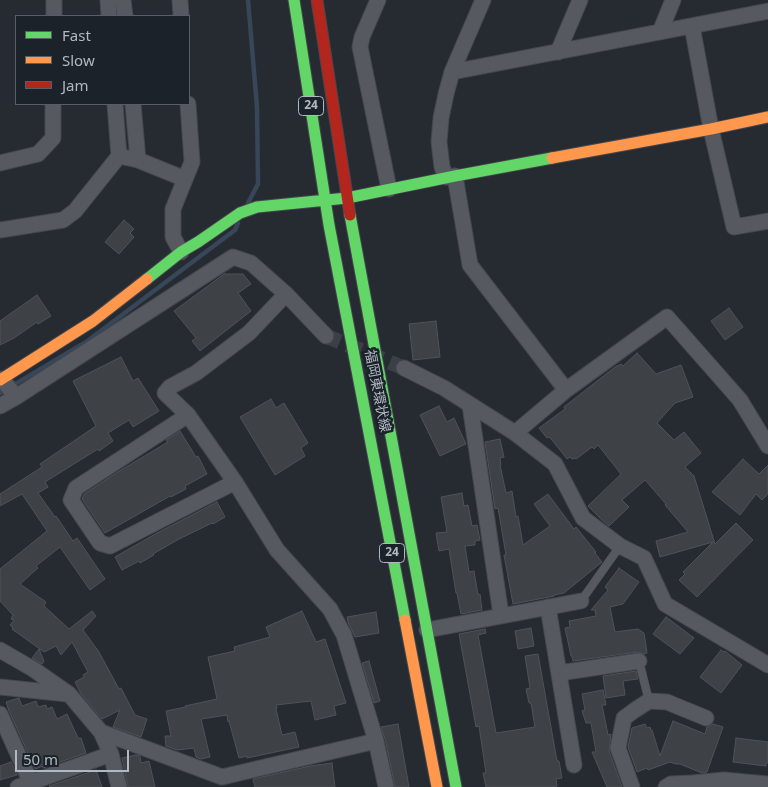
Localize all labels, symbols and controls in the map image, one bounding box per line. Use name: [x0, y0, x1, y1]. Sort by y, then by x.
legend: [15, 15, 190, 105]
text: Fast: [62, 25, 91, 45]
text: Slow: [62, 50, 95, 70]
text: Jam: [62, 75, 89, 95]
road number: 24: [298, 96, 324, 115]
street label: 福岡東環状線: [361, 348, 393, 434]
road number: 24: [380, 544, 404, 562]
scale bar: [18, 740, 131, 772]
text: 50 m: [23, 749, 58, 769]

